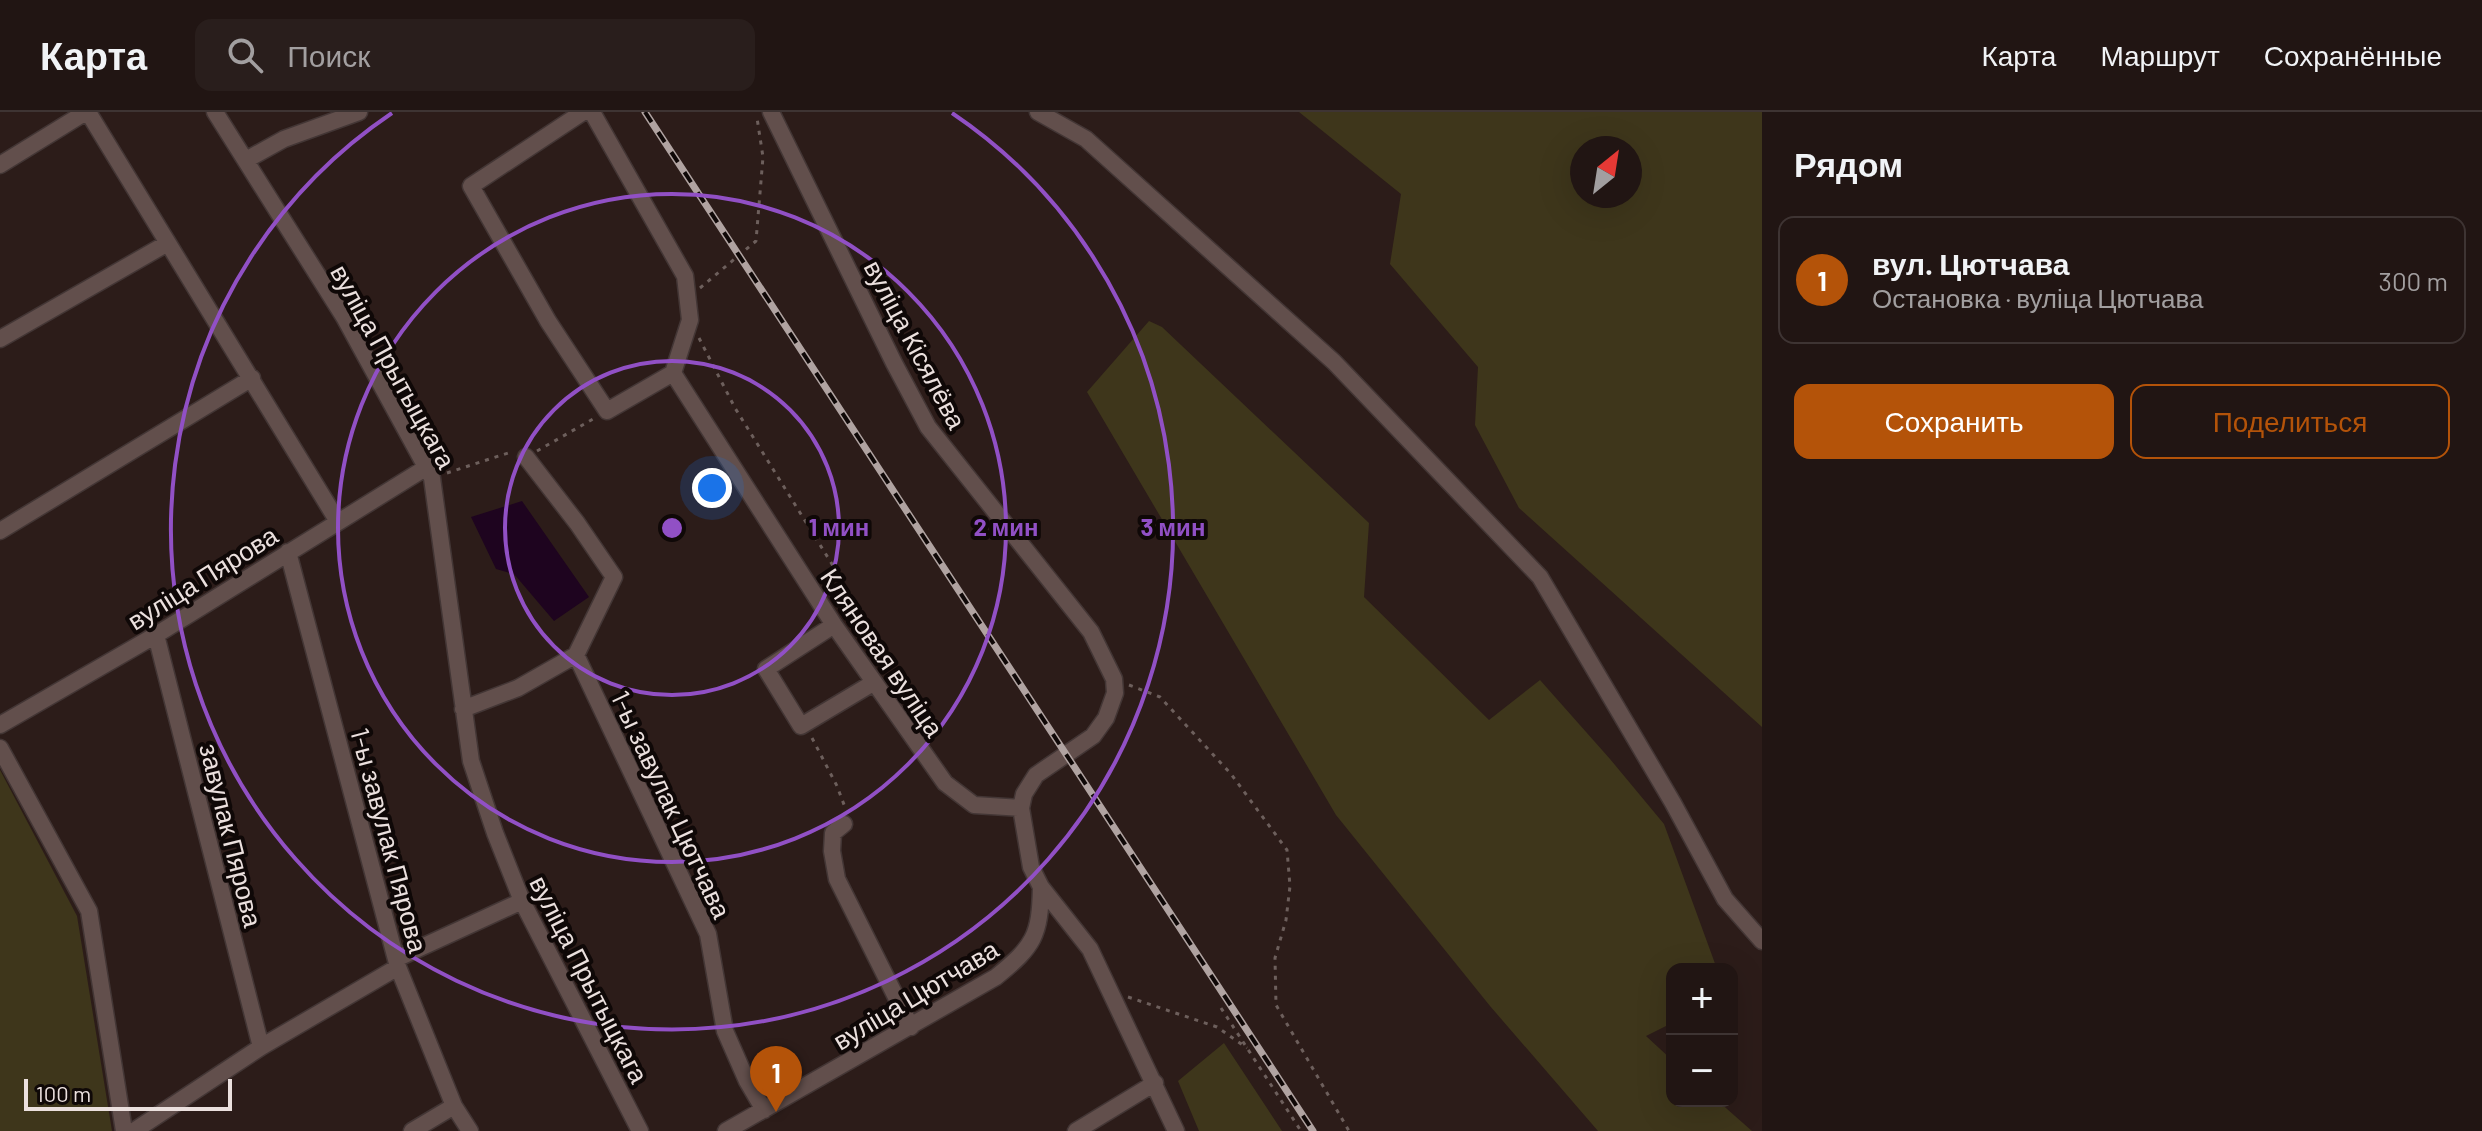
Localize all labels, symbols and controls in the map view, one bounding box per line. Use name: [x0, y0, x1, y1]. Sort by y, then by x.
search box: [195, 19, 755, 91]
text: Карта: [40, 32, 147, 78]
icon: search: [223, 33, 267, 77]
text: Поиск: [287, 37, 370, 73]
text: Карта: [1981, 38, 2056, 72]
text: Маршрут: [2100, 38, 2220, 72]
text: Сохранённые: [2264, 38, 2442, 72]
north arrow: [1570, 136, 1642, 208]
text: Рядом: [1794, 143, 1903, 184]
text: вул. Цютчава: [1872, 245, 2069, 281]
street label: вуліца Кісялёва: [858, 254, 974, 434]
street label: вуліца Прытыцкага: [325, 259, 463, 474]
text: 1: [1817, 265, 1827, 296]
text: 300 m: [2379, 265, 2448, 296]
text: Остановка · вуліца Цютчава: [1872, 282, 2203, 313]
button: Сохранить: [1794, 384, 2114, 459]
button: Поделиться: [2130, 384, 2450, 459]
your location: [692, 468, 732, 508]
text: 1 мин: [809, 512, 869, 541]
text: 2 мин: [973, 512, 1039, 541]
text: 3 мин: [1141, 512, 1205, 541]
centre of rings: [658, 514, 686, 542]
street label: вуліца Пярова: [121, 518, 283, 635]
street label: Кляновая вуліца: [815, 562, 951, 743]
street label: 1-ы завулак Цютчава: [606, 685, 739, 923]
street label: 1-ы завулак Пярова: [345, 724, 435, 956]
street label: завулак Пярова: [194, 740, 270, 930]
street label: вуліца Прытыцкага: [524, 870, 656, 1088]
street label: вуліца Цютчава: [827, 932, 1004, 1056]
map controls: [1666, 963, 1738, 1107]
button: +: [1666, 963, 1738, 1035]
button: −: [1666, 1035, 1738, 1107]
pin: 1: [750, 1046, 802, 1112]
scale bar: [24, 1075, 232, 1111]
text: 100 m: [36, 1080, 91, 1106]

